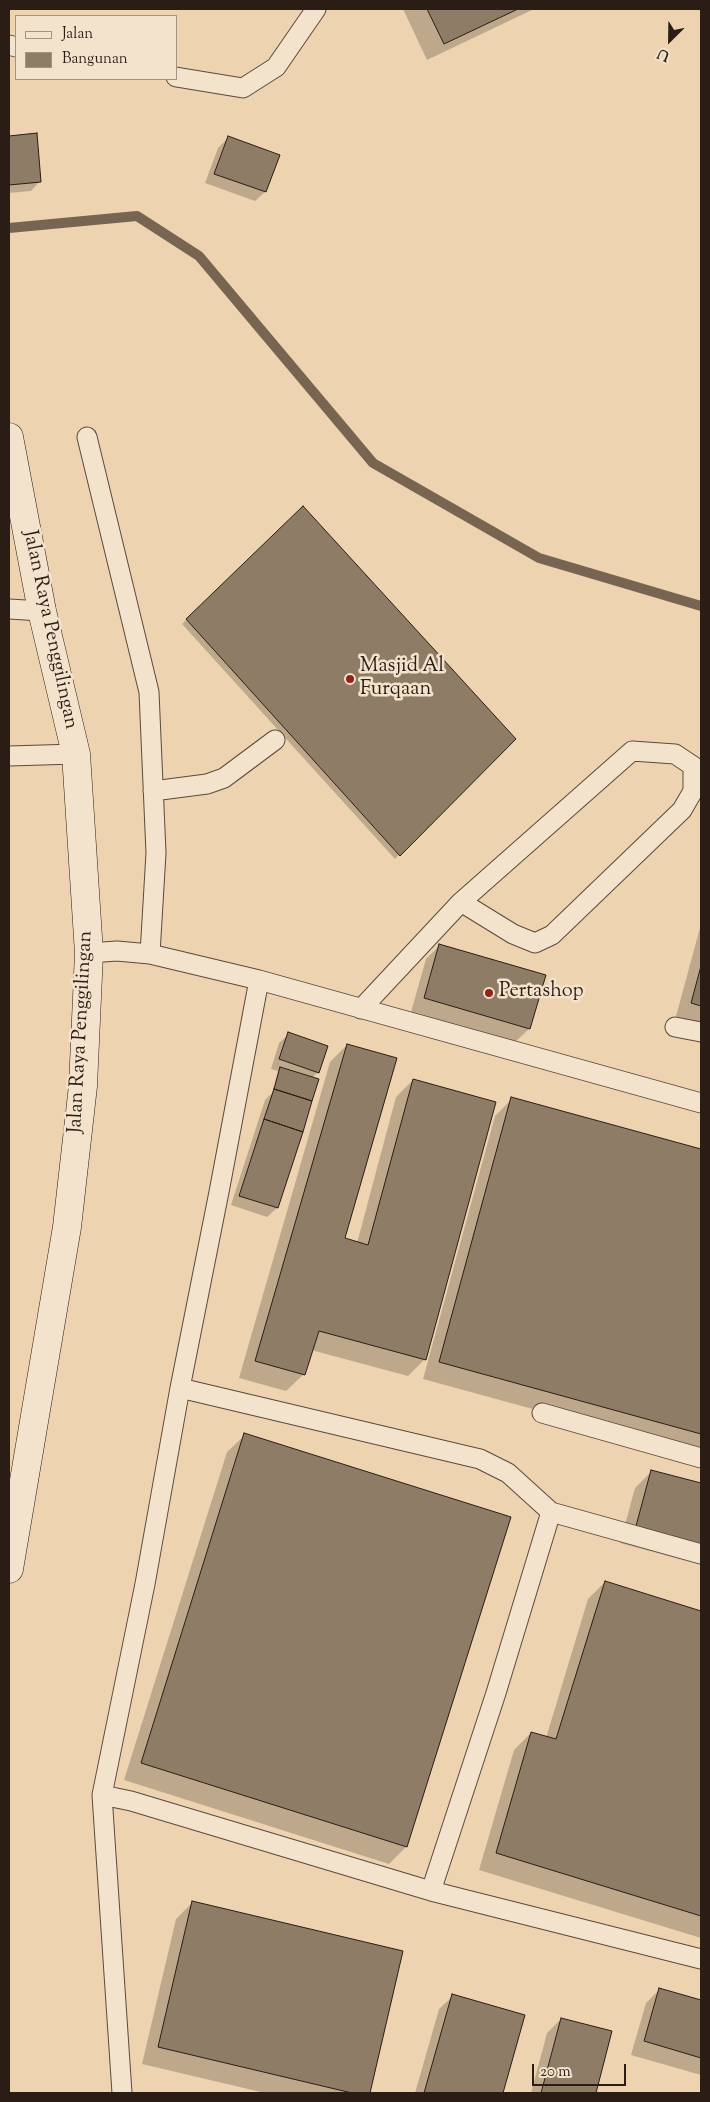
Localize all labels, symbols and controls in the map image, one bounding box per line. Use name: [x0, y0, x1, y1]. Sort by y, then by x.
legend: [15, 15, 178, 80]
north arrow: [645, 15, 695, 65]
text: Jalan: [62, 24, 93, 45]
text: U: [655, 42, 673, 65]
text: Bangunan: [62, 49, 128, 70]
street label: Jalan Raya Penggilingan: [16, 528, 82, 732]
place label: Masjid Al Furqaan: [360, 656, 444, 703]
marker: Masjid Al Furqaan: [344, 673, 356, 685]
street label: Jalan Raya Penggilingan: [65, 930, 99, 1134]
place label: Pertashop: [499, 981, 584, 1005]
marker: Pertashop: [483, 987, 495, 999]
scale bar: [535, 2054, 629, 2086]
text: 20 m: [540, 2062, 571, 2083]

